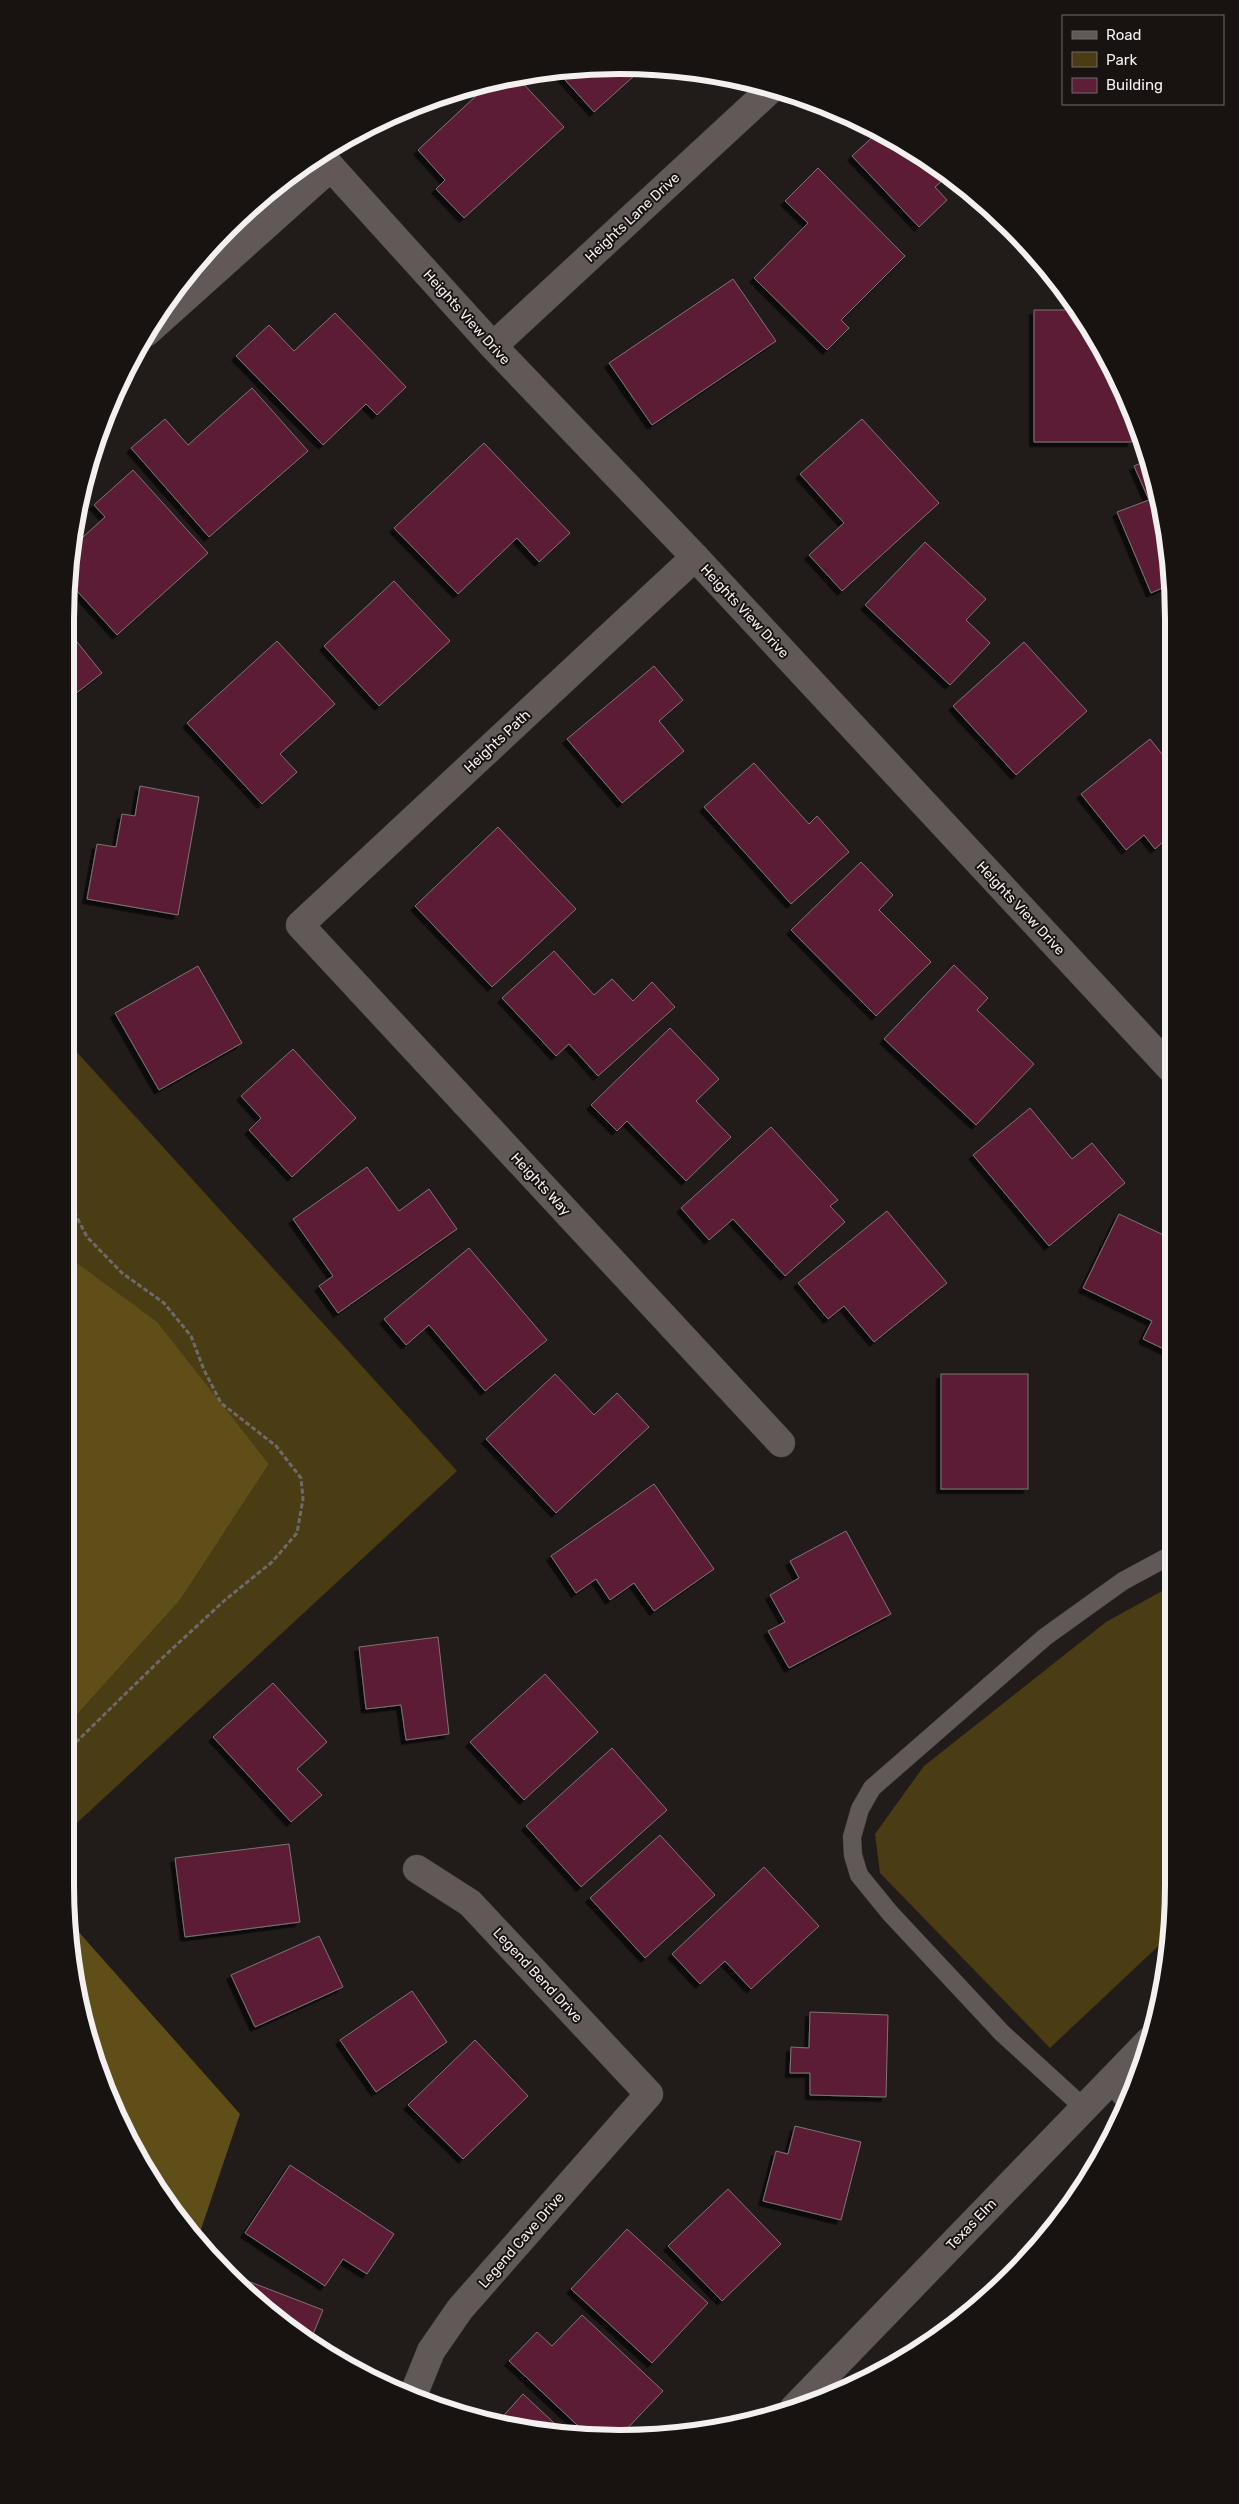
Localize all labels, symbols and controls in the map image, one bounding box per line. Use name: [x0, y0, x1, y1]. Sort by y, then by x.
legend: [1062, 15, 1224, 105]
text: Road: [1106, 26, 1142, 44]
text: Park: [1106, 51, 1137, 69]
text: Building: [1106, 76, 1163, 94]
street label: Heights Lane Drive: [582, 169, 683, 266]
street label: Heights View Drive: [420, 266, 514, 368]
street label: Heights View Drive: [697, 561, 793, 662]
street label: Heights Path: [461, 706, 534, 776]
street label: Heights View Drive: [973, 858, 1069, 959]
street label: Heights Way: [507, 1149, 574, 1220]
street label: Legend Bend Drive: [489, 1925, 586, 2026]
street label: Legend Cave Drive: [475, 2189, 568, 2292]
street label: Texas Elm: [943, 2195, 1000, 2253]

